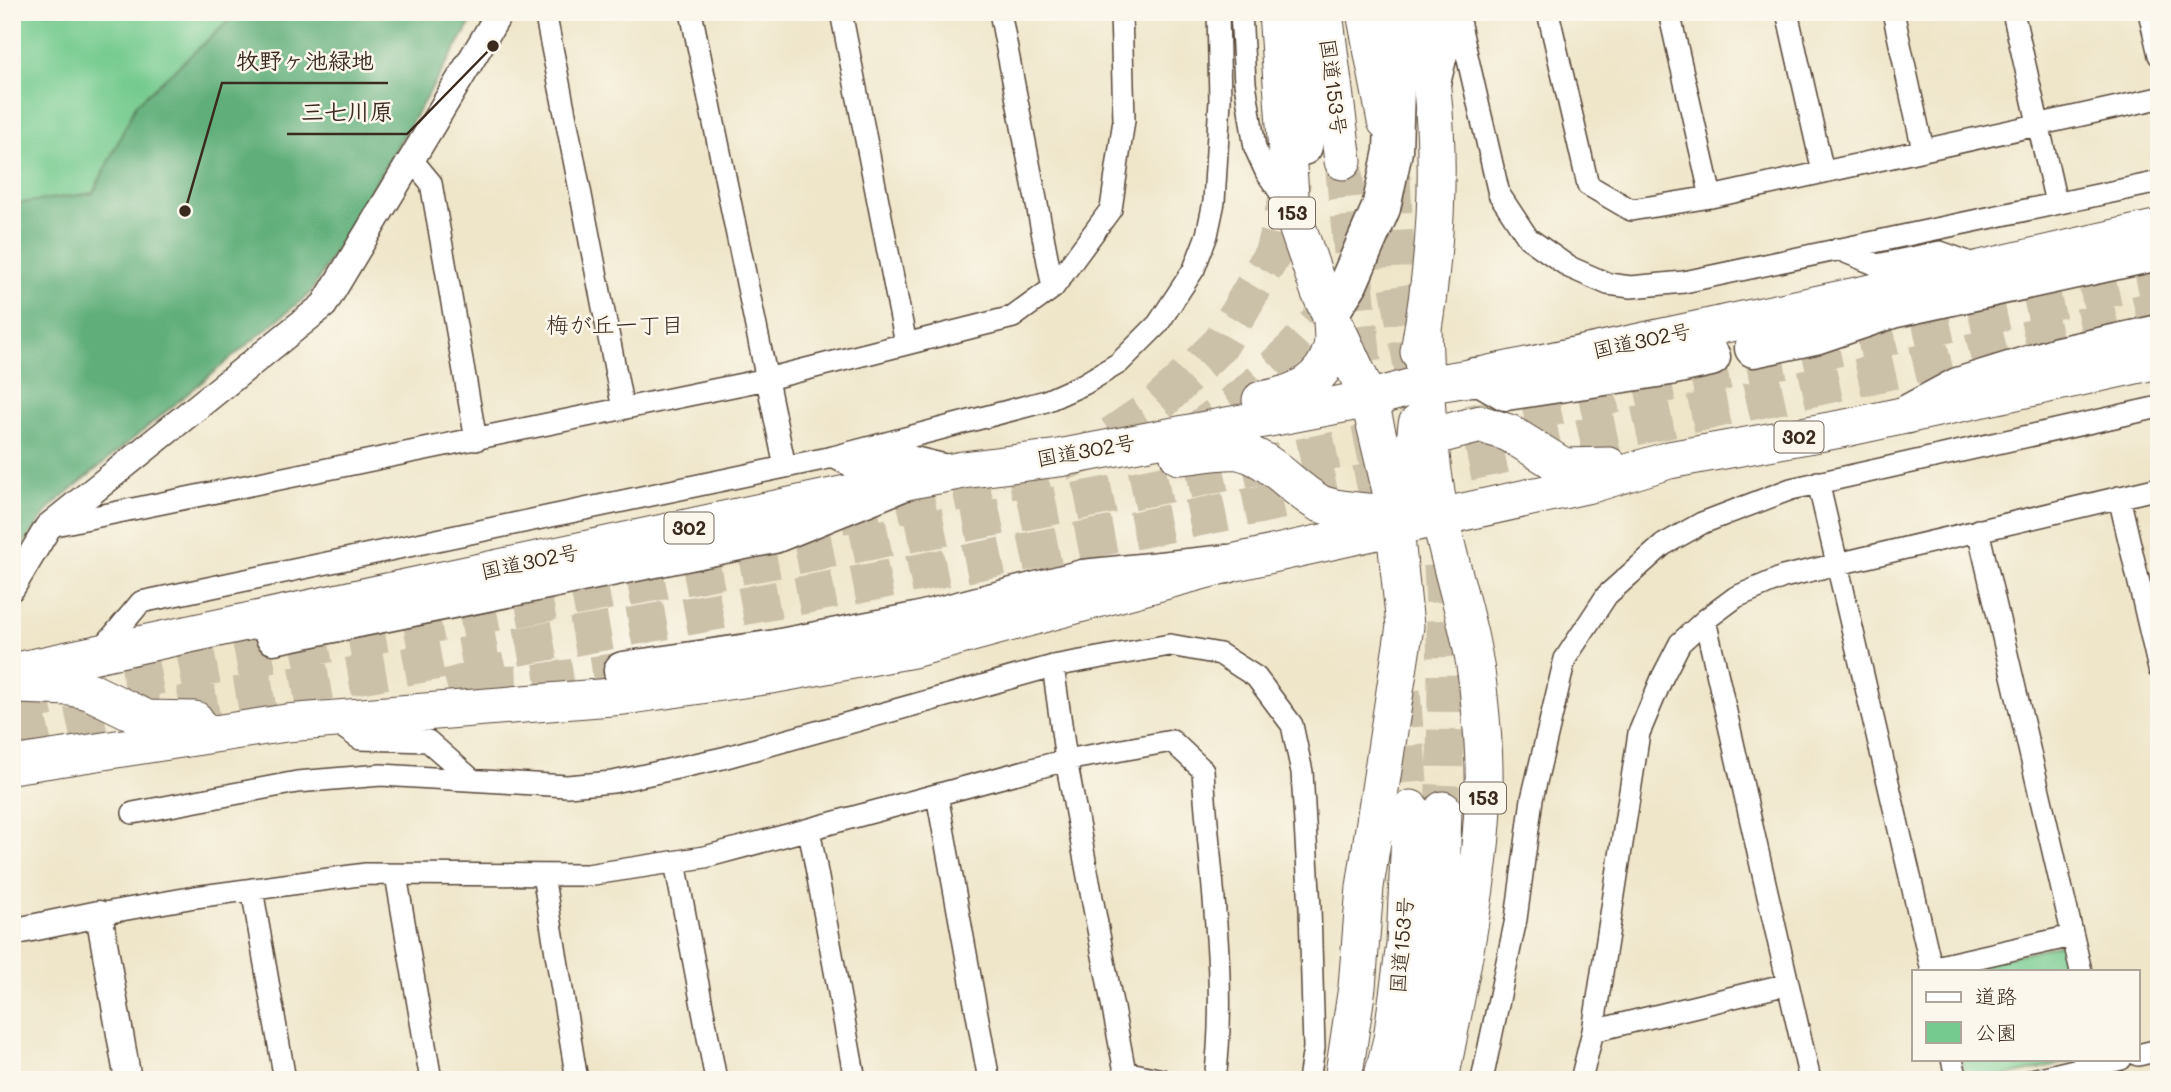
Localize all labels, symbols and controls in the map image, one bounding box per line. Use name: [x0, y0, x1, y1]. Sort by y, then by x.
street label: 国道153号: [1315, 37, 1354, 137]
callout: 牧野ヶ池緑地: [222, 39, 388, 83]
text: 牧野ヶ池緑地: [236, 45, 374, 75]
callout: 三七川原: [287, 90, 407, 134]
text: 三七川原: [301, 96, 393, 126]
road number: 153: [1269, 197, 1315, 228]
district label: 梅が丘一丁目: [546, 309, 684, 339]
street label: 国道302号: [1590, 316, 1693, 363]
road number: 302: [1774, 422, 1824, 452]
street label: 国道302号: [1034, 428, 1137, 471]
road number: 302: [664, 512, 714, 544]
street label: 国道302号: [478, 537, 581, 584]
road number: 153: [1460, 782, 1506, 814]
street label: 国道153号: [1383, 895, 1418, 994]
legend: [1912, 970, 2140, 1060]
text: 道路: [1975, 982, 2017, 1009]
text: 公園: [1975, 1018, 2017, 1045]

